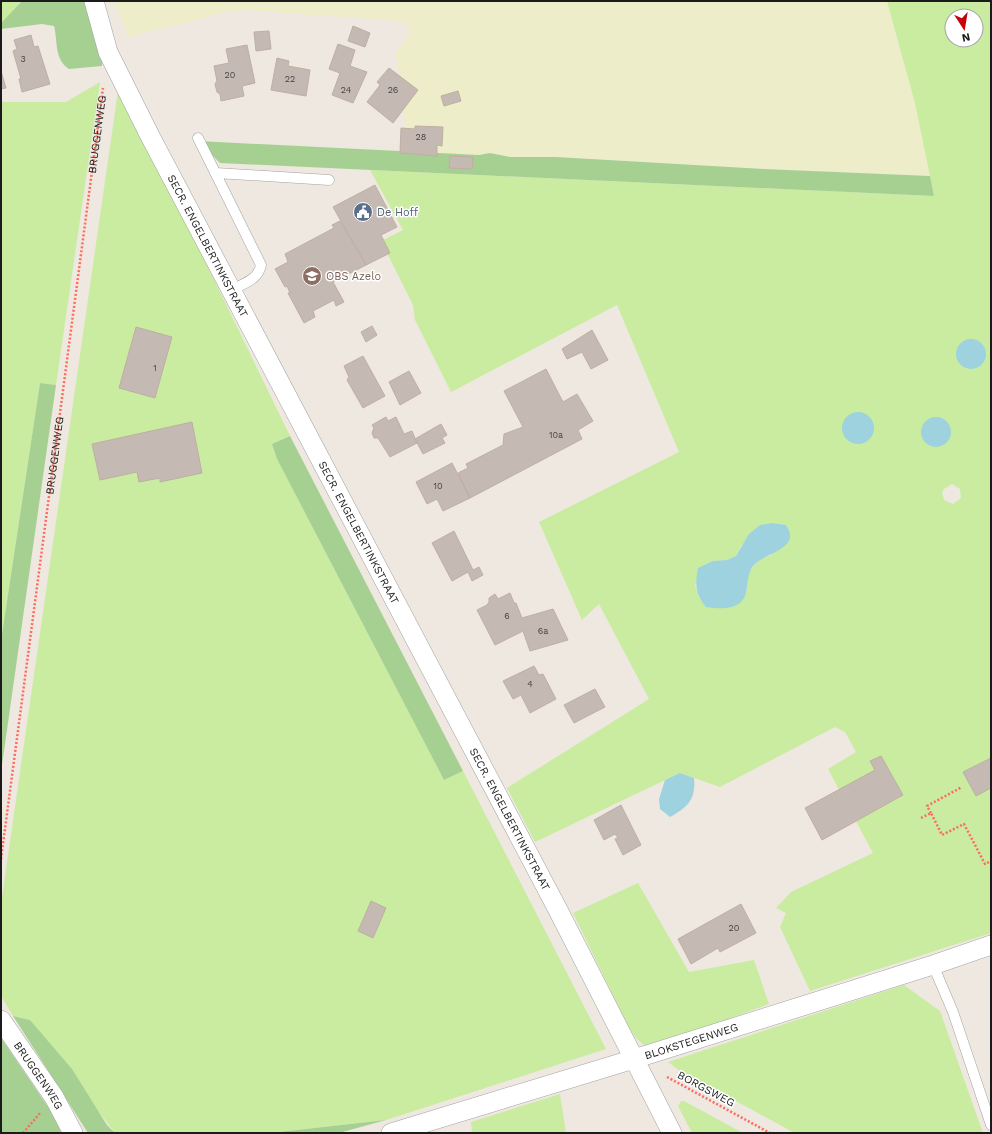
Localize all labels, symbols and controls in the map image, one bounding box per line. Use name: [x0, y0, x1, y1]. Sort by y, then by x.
north arrow: [944, 8, 984, 48]
text: N: [961, 30, 971, 44]
house number: 3: [20, 54, 26, 64]
house number: 20: [225, 70, 236, 80]
house number: 22: [285, 74, 295, 84]
house number: 24: [341, 85, 352, 95]
house number: 26: [388, 85, 398, 95]
street label: BRUGGENWEG: [85, 94, 108, 174]
house number: 28: [416, 132, 426, 142]
street label: SECR. ENGELBERTINKSTRAAT: [165, 172, 251, 320]
public building icon: De Hoff: [352, 201, 374, 223]
place label: De Hoff: [377, 206, 419, 219]
school or university icon: OBS Azelo: [301, 265, 323, 287]
place label: OBS Azelo: [326, 270, 381, 283]
house number: 1: [153, 363, 157, 373]
street label: BRUGGENWEG: [43, 416, 66, 495]
house number: 10a: [549, 430, 563, 440]
street label: SECR. ENGELBERTINKSTRAAT: [316, 459, 402, 606]
house number: 10: [433, 481, 443, 491]
house number: 6: [504, 611, 510, 621]
house number: 6a: [538, 626, 548, 636]
house number: 4: [527, 679, 533, 689]
street label: SECR. ENGELBERTINKSTRAAT: [467, 746, 553, 893]
house number: 20: [729, 923, 740, 933]
street label: BLOKSTEGENWEG: [643, 1020, 740, 1062]
street label: BRUGGENWEG: [11, 1039, 66, 1111]
street label: BORGSWEG: [675, 1068, 737, 1110]

